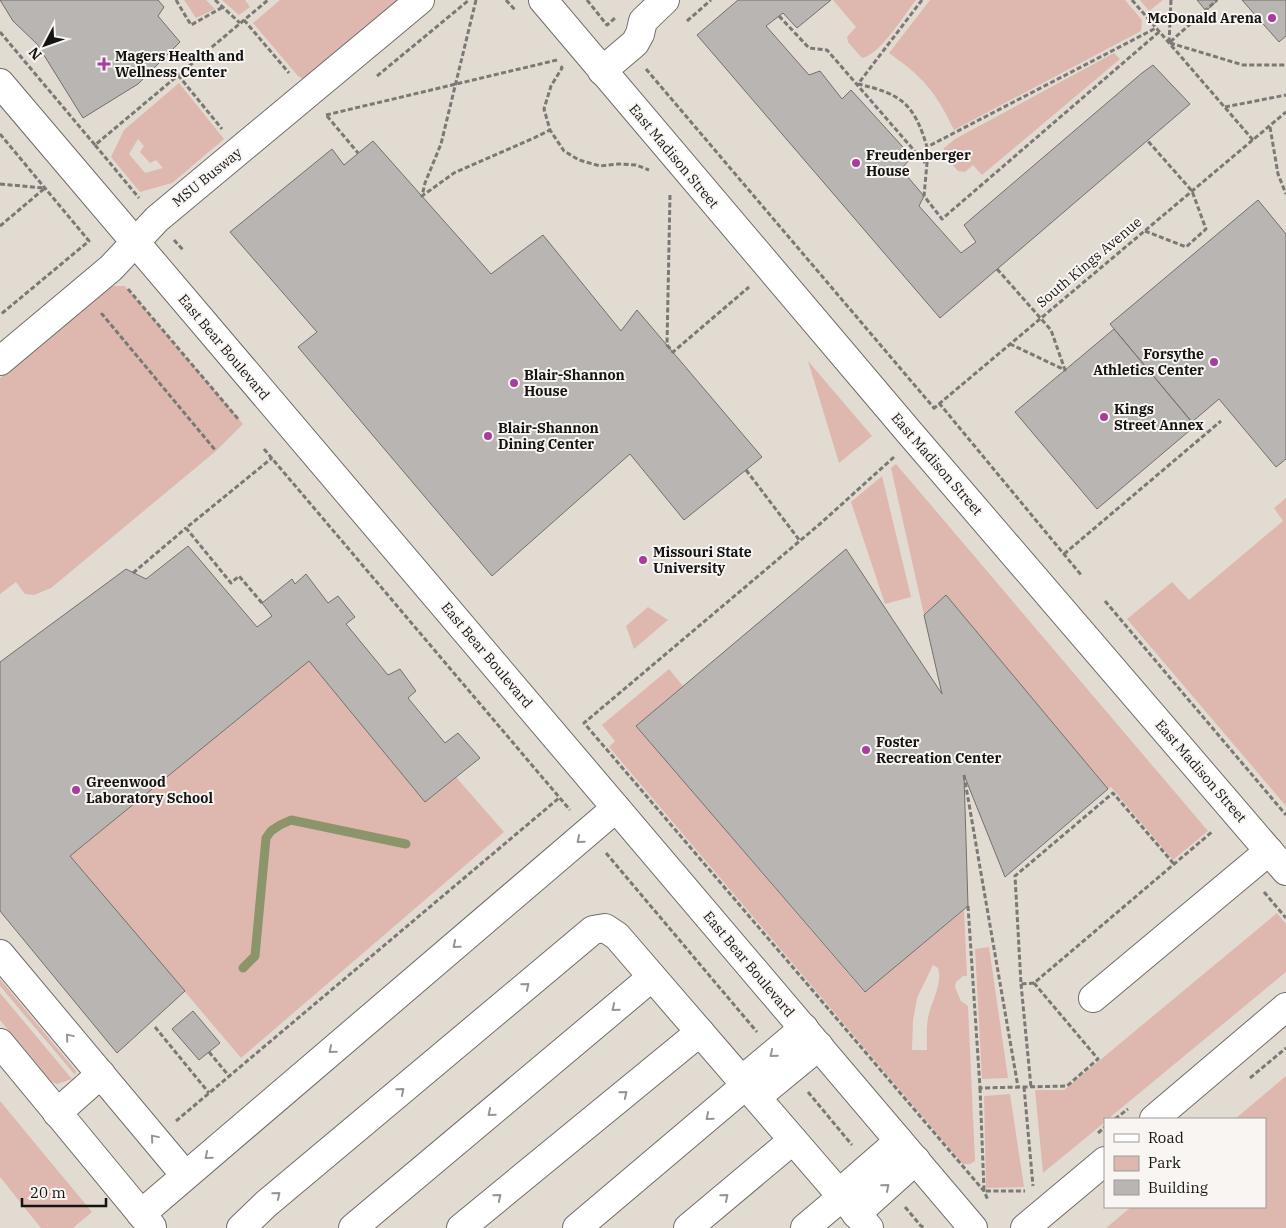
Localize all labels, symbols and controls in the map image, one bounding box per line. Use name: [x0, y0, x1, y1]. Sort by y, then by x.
place label: McDonald Arena: [1147, 9, 1262, 27]
marker: McDonald Arena: [1266, 12, 1278, 24]
north arrow: [20, 20, 70, 70]
text: N: [25, 43, 46, 64]
place label: Magers Health and Wellness Center: [115, 47, 244, 81]
marker: Magers Health and Wellness Center: [97, 57, 111, 71]
street label: East Madison Street: [625, 100, 723, 212]
street label: MSU Busway: [169, 143, 246, 211]
place label: Freudenberger House: [866, 146, 971, 180]
marker: Freudenberger House: [850, 157, 862, 169]
street label: South Kings Avenue: [1033, 213, 1145, 311]
street label: East Bear Boulevard: [174, 290, 274, 404]
place label: Forsythe Athletics Center: [1093, 345, 1204, 379]
marker: Forsythe Athletics Center: [1208, 356, 1220, 368]
place label: Blair-Shannon House: [524, 366, 625, 400]
marker: Blair-Shannon House: [508, 377, 520, 389]
place label: Kings Street Annex: [1114, 400, 1204, 434]
street label: East Madison Street: [887, 409, 987, 519]
marker: Kings Street Annex: [1098, 411, 1110, 423]
place label: Blair-Shannon Dining Center: [498, 419, 599, 453]
marker: Blair-Shannon Dining Center: [482, 430, 494, 442]
place label: Missouri State University: [653, 543, 752, 577]
marker: Missouri State University: [637, 554, 649, 566]
street label: East Bear Boulevard: [437, 598, 537, 712]
street label: East Madison Street: [1151, 716, 1251, 826]
place label: Foster Recreation Center: [876, 733, 1002, 767]
marker: Foster Recreation Center: [860, 744, 872, 756]
place label: Greenwood Laboratory School: [86, 773, 213, 807]
marker: Greenwood Laboratory School: [70, 784, 82, 796]
one-way arrow: [576, 834, 585, 843]
street label: East Bear Boulevard: [699, 907, 799, 1021]
one-way arrow: [453, 939, 462, 948]
one-way arrow: [520, 984, 529, 992]
one-way arrow: [612, 1002, 621, 1011]
one-way arrow: [67, 1034, 75, 1043]
one-way arrow: [329, 1045, 338, 1053]
one-way arrow: [769, 1048, 778, 1057]
one-way arrow: [396, 1087, 405, 1096]
one-way arrow: [618, 1091, 627, 1100]
one-way arrow: [487, 1107, 496, 1116]
one-way arrow: [706, 1111, 715, 1119]
legend: [1104, 1118, 1266, 1208]
text: Road: [1148, 1128, 1184, 1147]
one-way arrow: [151, 1134, 160, 1143]
one-way arrow: [205, 1150, 214, 1159]
text: Park: [1148, 1153, 1181, 1172]
scale bar: [22, 1176, 106, 1208]
text: Building: [1148, 1178, 1208, 1197]
text: 20 m: [30, 1183, 66, 1202]
one-way arrow: [881, 1184, 890, 1193]
one-way arrow: [271, 1192, 280, 1201]
one-way arrow: [493, 1194, 502, 1203]
one-way arrow: [719, 1194, 728, 1202]

